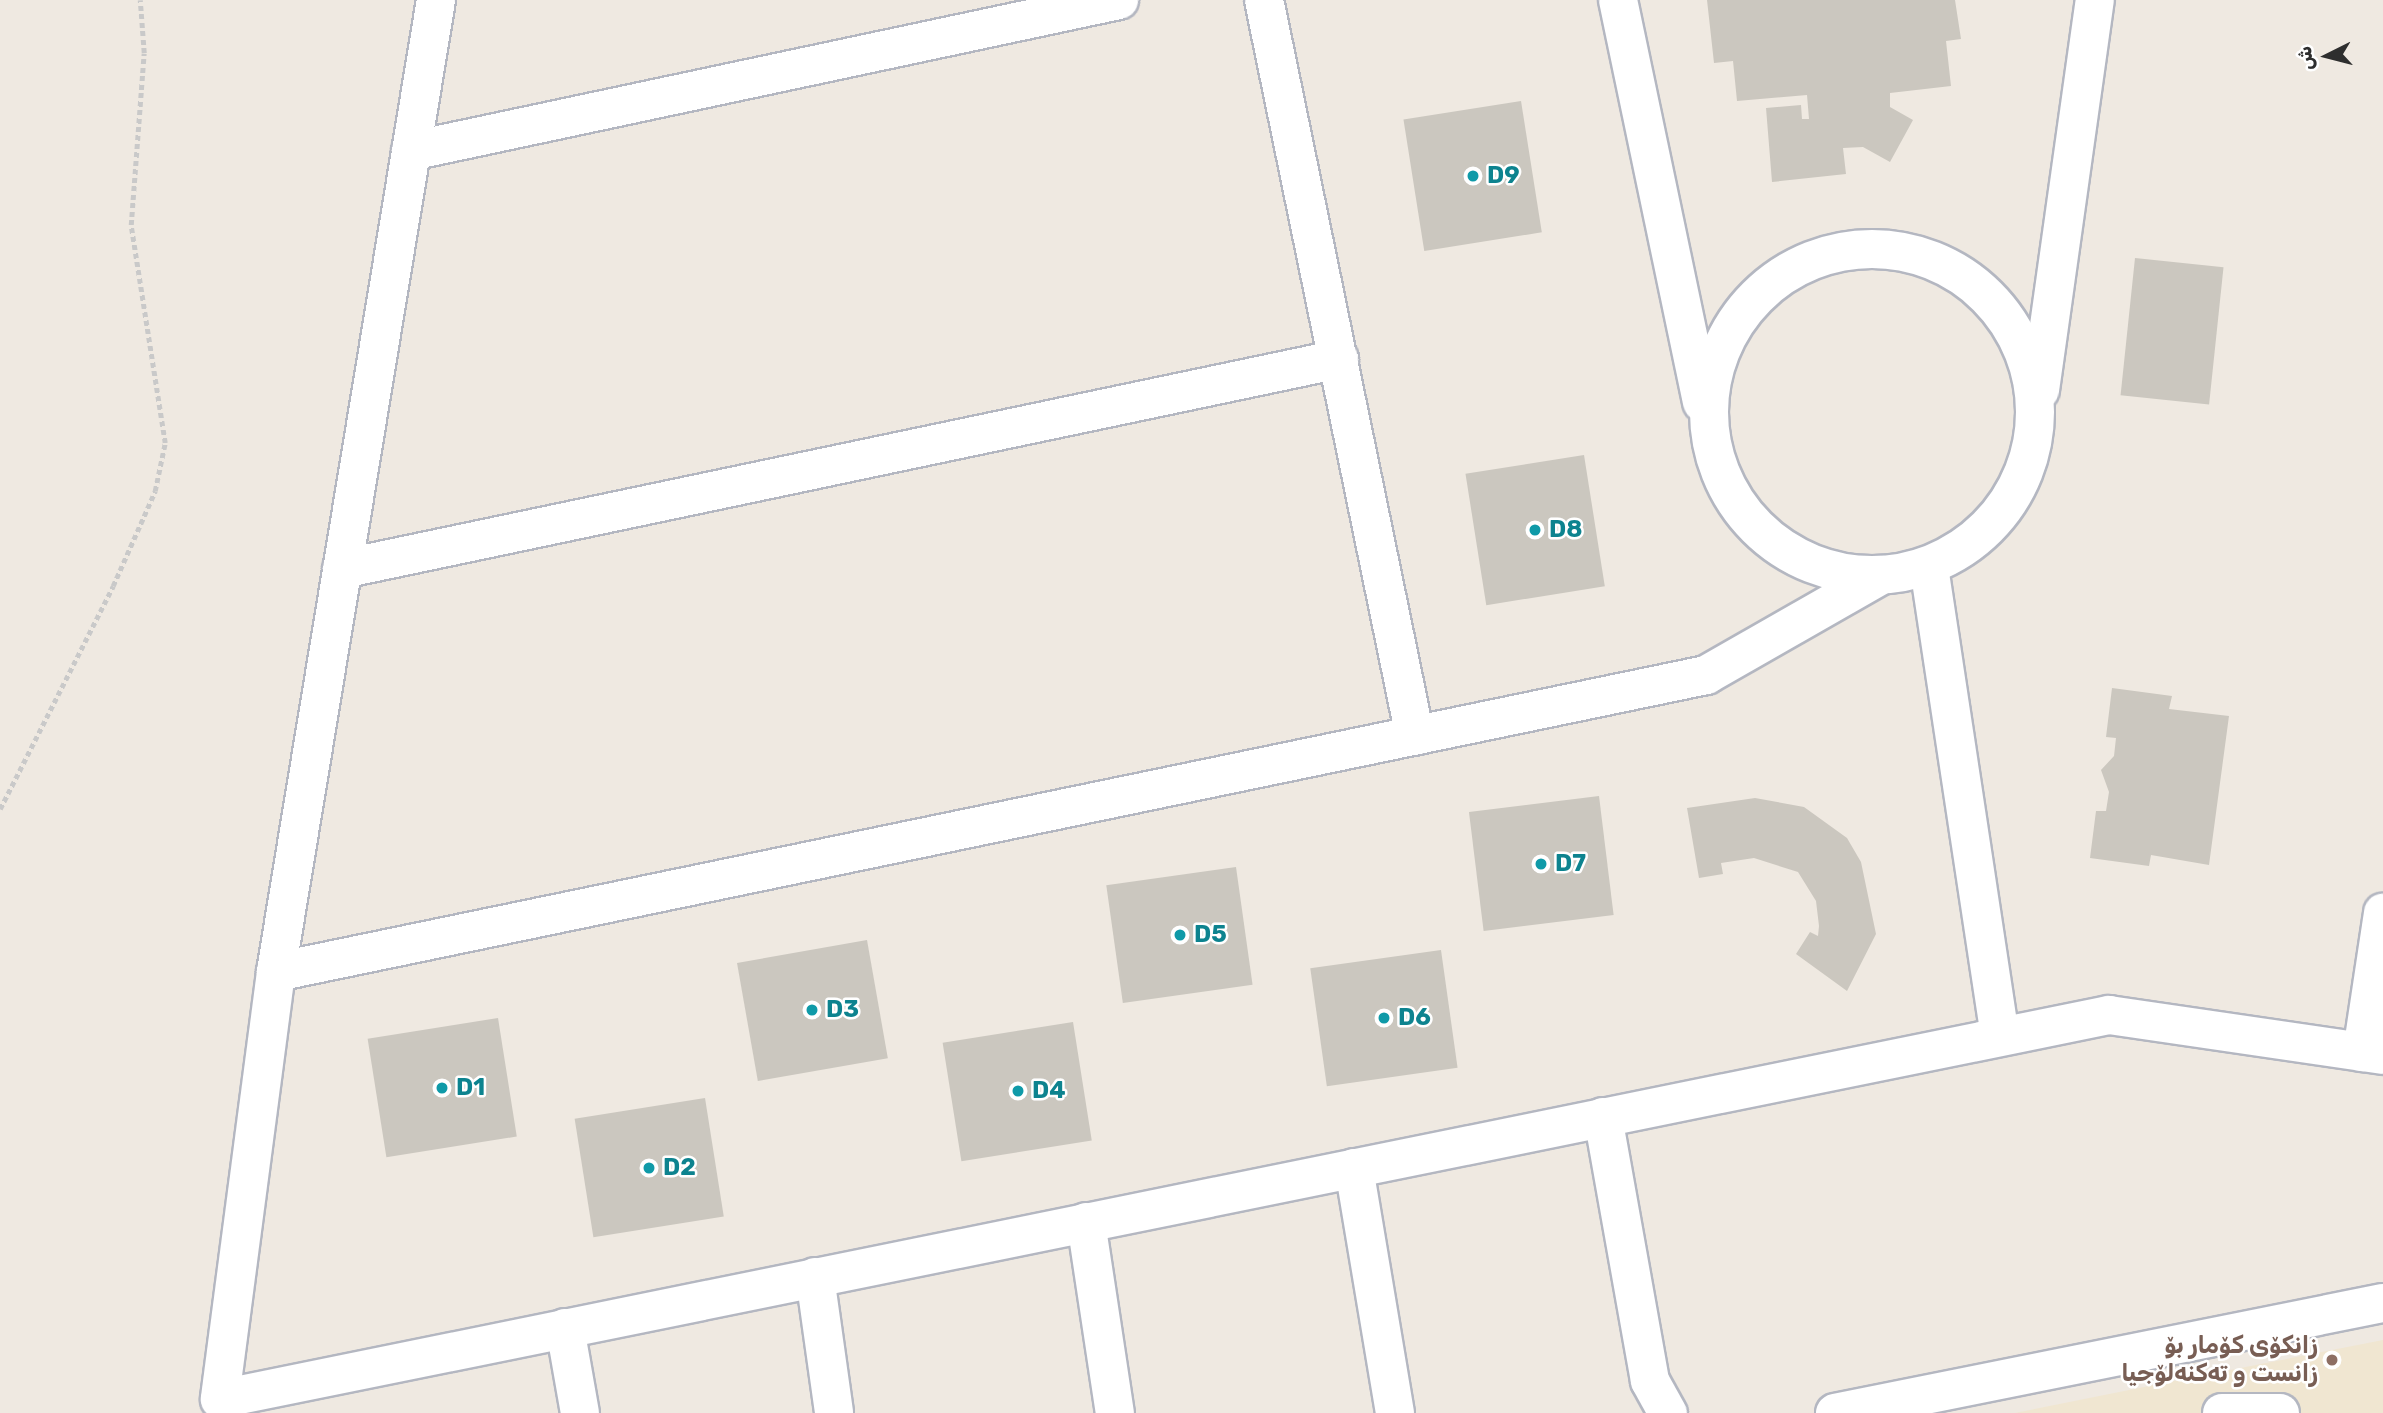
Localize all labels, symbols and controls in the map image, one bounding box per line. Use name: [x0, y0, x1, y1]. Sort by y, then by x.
north arrow: [2292, 21, 2362, 91]
text: ش: [2293, 45, 2318, 71]
place label: D9: [1487, 162, 1520, 190]
marker: D9: [1465, 168, 1481, 184]
place label: D8: [1549, 516, 1582, 544]
marker: D8: [1527, 522, 1543, 538]
place label: D7: [1555, 850, 1586, 878]
marker: D7: [1533, 856, 1549, 872]
place label: D5: [1194, 921, 1227, 949]
marker: D5: [1172, 927, 1188, 943]
place label: D3: [826, 996, 859, 1024]
marker: D3: [804, 1002, 820, 1018]
place label: D6: [1398, 1004, 1431, 1032]
marker: D6: [1376, 1010, 1392, 1026]
place label: D1: [456, 1074, 485, 1102]
place label: D4: [1032, 1077, 1066, 1105]
marker: D1: [434, 1080, 450, 1096]
marker: D4: [1010, 1083, 1026, 1099]
place label: D2: [663, 1154, 696, 1182]
marker: D2: [641, 1160, 657, 1176]
place label: زانکۆی کۆمار بۆ زانست و تەکنەلۆجیا: [2121, 1332, 2318, 1388]
marker: زانکۆی کۆمار بۆ زانست و تەکنەلۆجیا: [2324, 1352, 2340, 1368]

